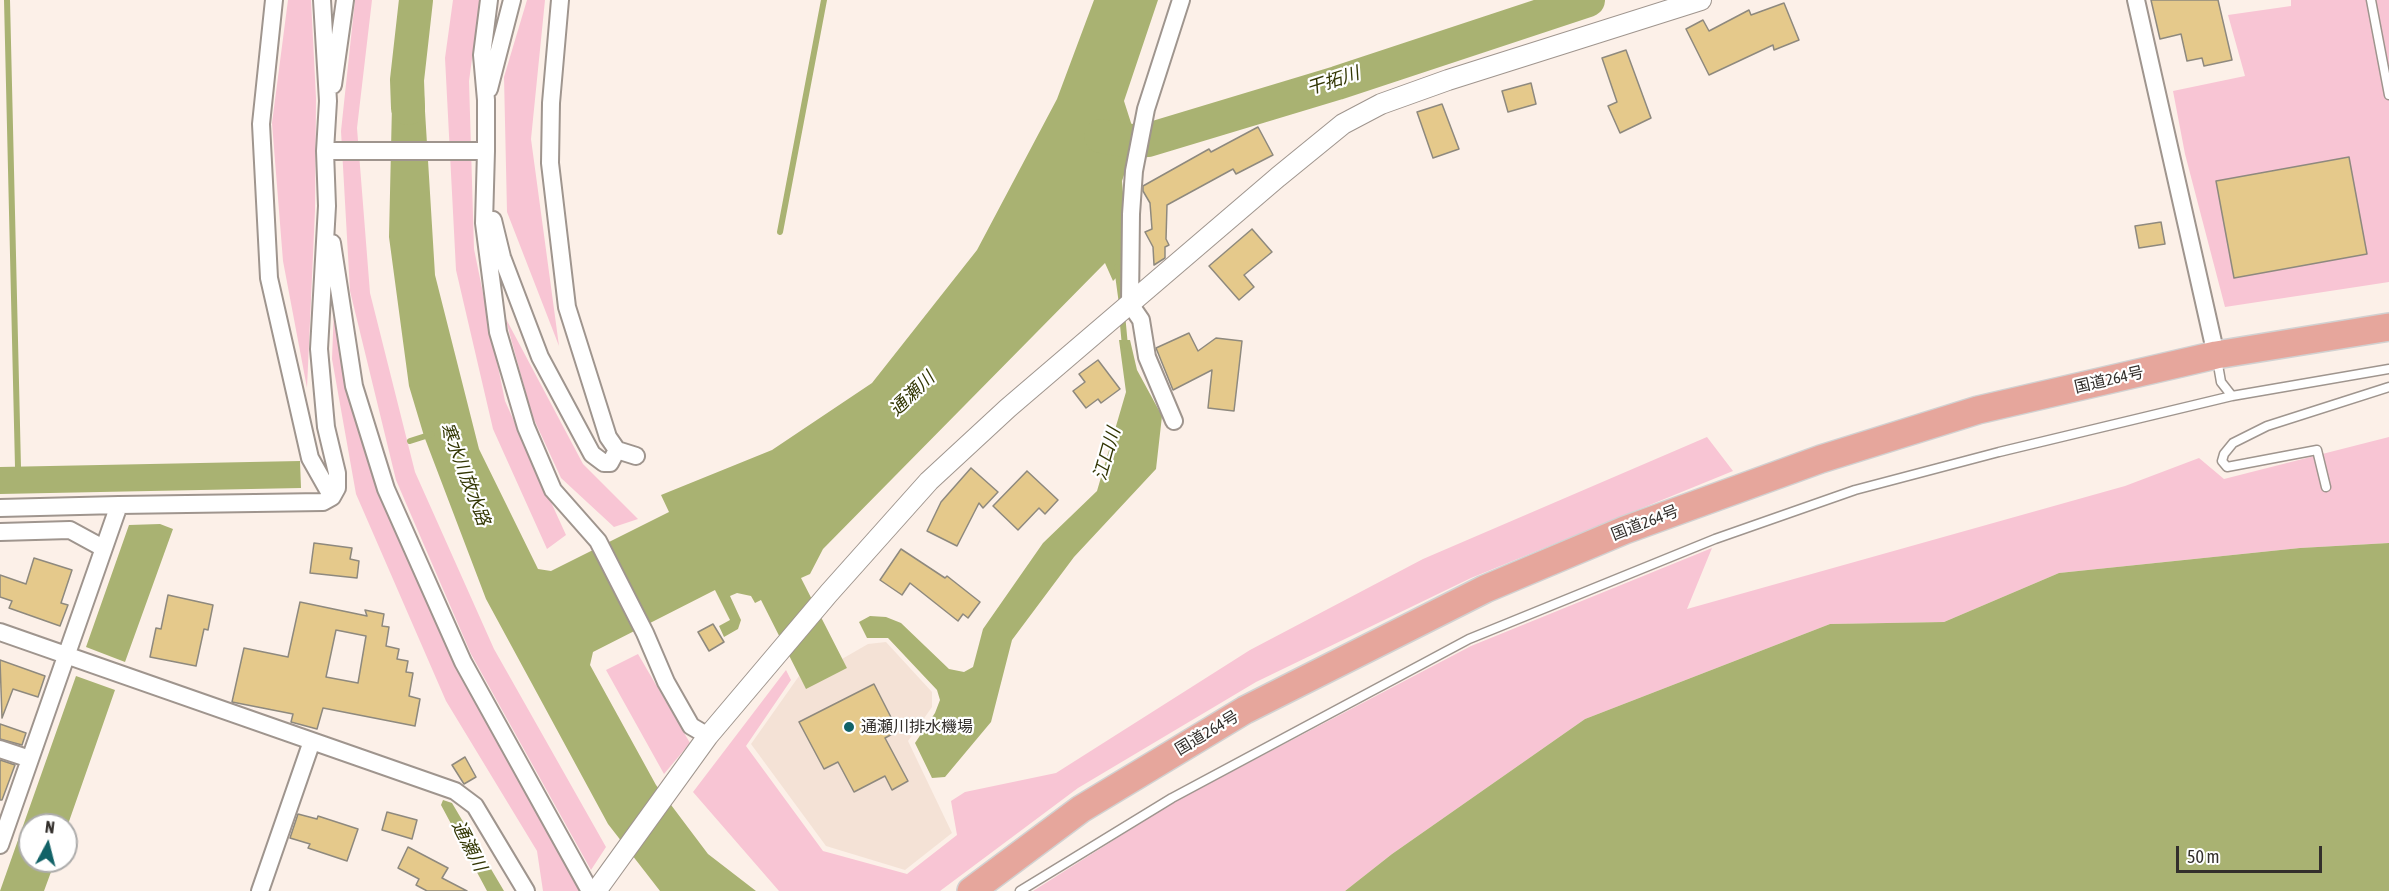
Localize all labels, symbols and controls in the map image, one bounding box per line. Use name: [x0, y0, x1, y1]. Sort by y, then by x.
water label: 干拓川: [1304, 62, 1362, 100]
street label: 国道264号: [2072, 363, 2146, 397]
water label: 通瀬川: [885, 367, 939, 421]
water label: 寒水川放水路: [436, 420, 494, 528]
water label: 江口川: [1089, 425, 1125, 483]
street label: 国道264号: [1609, 501, 1681, 545]
street label: 国道264号: [1172, 707, 1242, 759]
place label: 通瀬川排水機場: [861, 717, 973, 737]
marker: 通瀬川排水機場: [842, 720, 856, 734]
north arrow: [18, 813, 78, 873]
water label: 通瀬川: [447, 817, 491, 875]
text: N: [44, 818, 56, 837]
scale bar: [2179, 834, 2324, 872]
text: 50 m: [2187, 846, 2219, 867]

